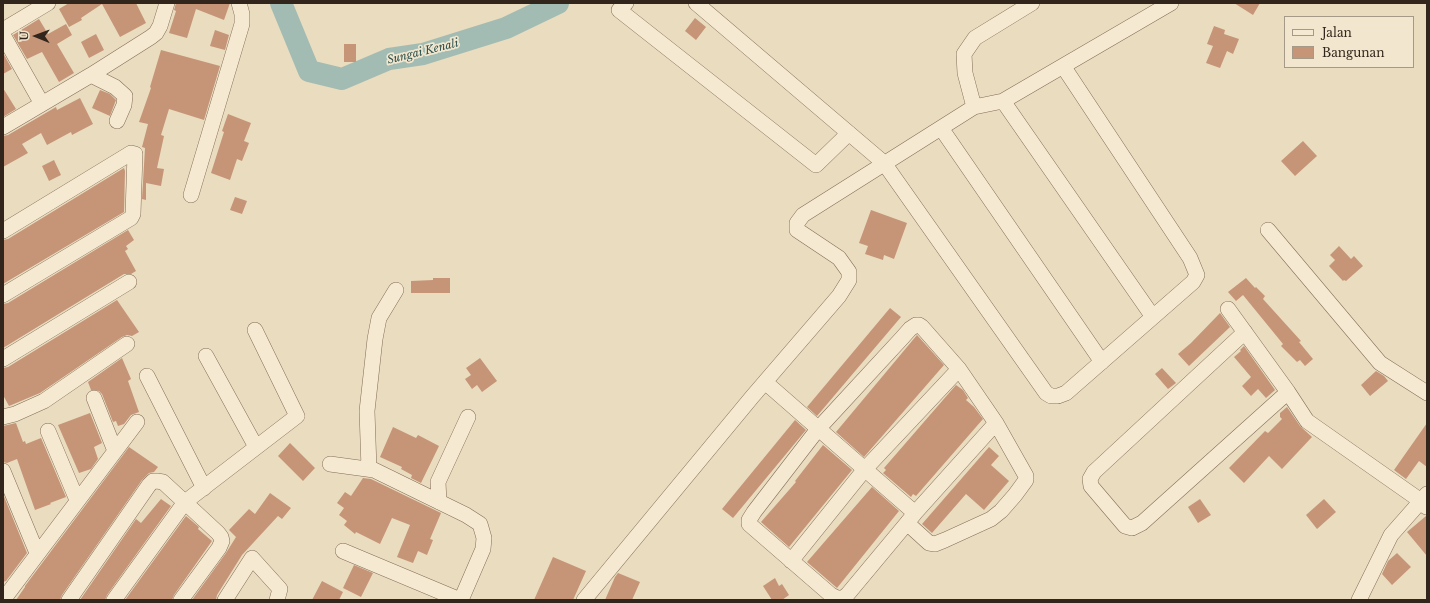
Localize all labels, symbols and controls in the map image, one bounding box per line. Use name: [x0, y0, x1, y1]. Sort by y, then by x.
north arrow: [16, 16, 56, 56]
legend: [1284, 16, 1414, 68]
text: Jalan: [1322, 25, 1352, 40]
text: U: [17, 31, 31, 41]
water label: Sungai Kenali: [386, 37, 460, 67]
text: Bangunan: [1322, 45, 1385, 60]

